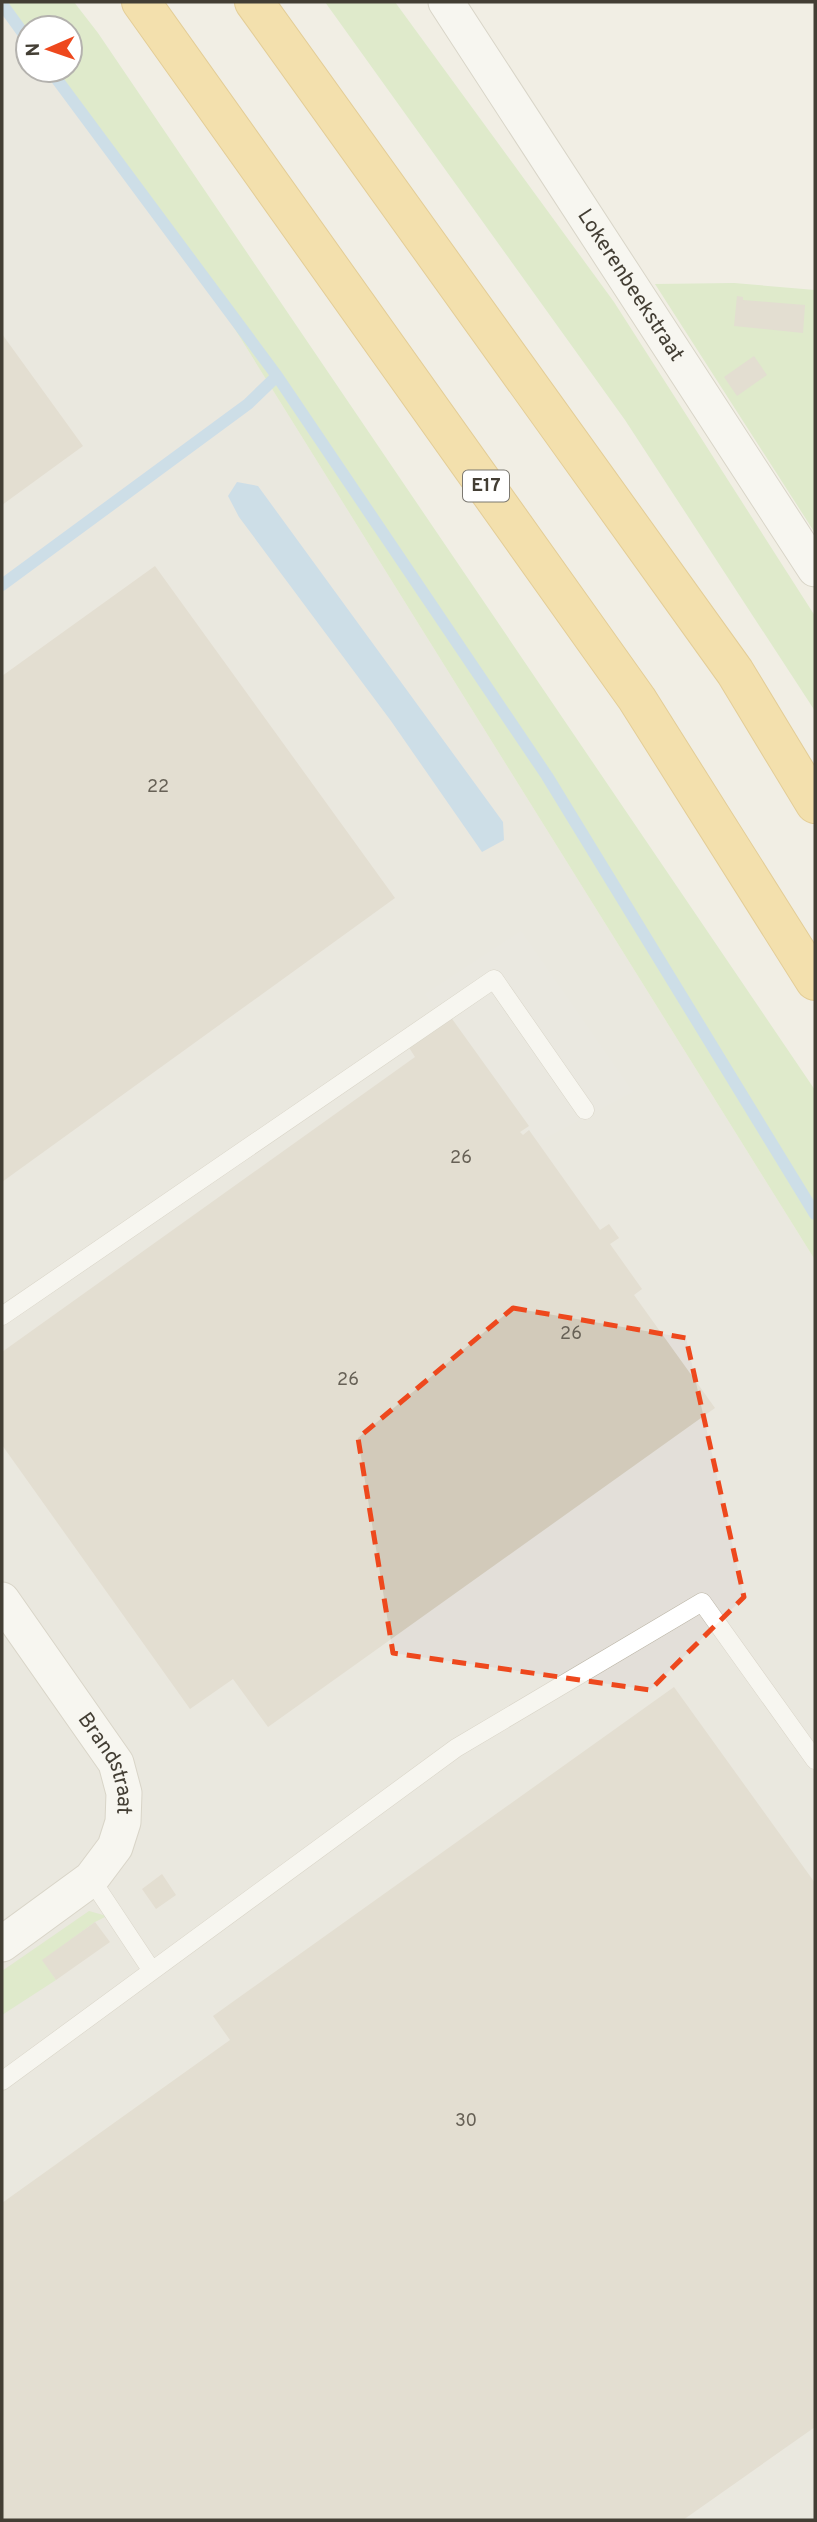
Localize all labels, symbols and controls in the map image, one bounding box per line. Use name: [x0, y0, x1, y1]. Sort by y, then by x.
north arrow: [14, 14, 84, 84]
text: N: [22, 42, 46, 57]
street label: Lokerenbeekstraat: [571, 204, 690, 367]
road number: E17: [463, 471, 509, 502]
house number: 22: [147, 776, 169, 799]
house number: 26: [450, 1147, 472, 1170]
house number: 26: [560, 1323, 582, 1346]
house number: 26: [337, 1369, 359, 1392]
street label: Brandstraat: [71, 1707, 138, 1815]
house number: 30: [455, 2110, 477, 2133]

